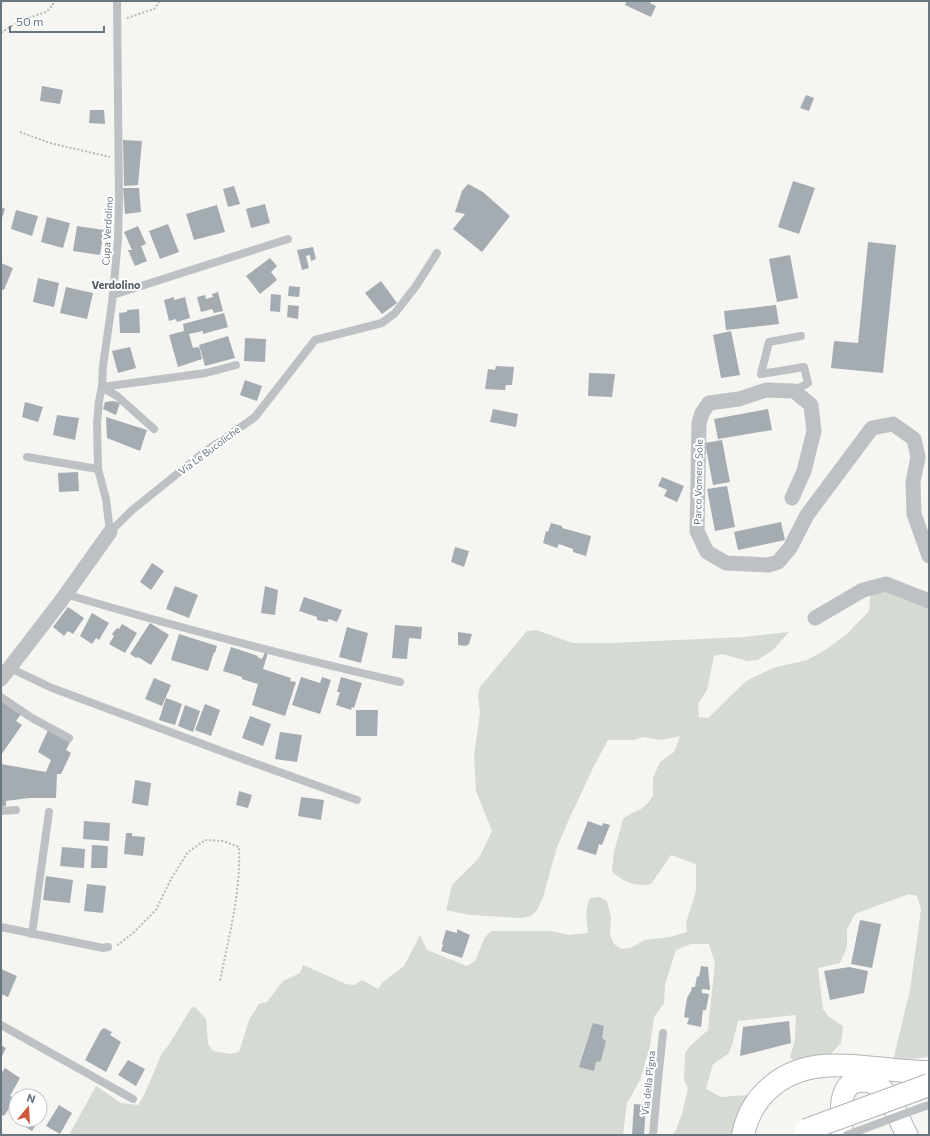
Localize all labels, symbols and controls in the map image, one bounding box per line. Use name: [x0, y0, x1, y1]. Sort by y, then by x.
scale bar: [10, 8, 104, 34]
text: 50 m: [16, 14, 44, 28]
street label: Cupa Verdolino: [99, 196, 115, 266]
district label: Verdolino: [91, 278, 141, 291]
street label: Via Le Bucoliche: [176, 423, 242, 477]
street label: Parco Vomero Sole: [691, 439, 705, 525]
street label: Via della Pigna: [639, 1050, 657, 1116]
north arrow: [8, 1088, 48, 1128]
text: N: [25, 1091, 37, 1105]

